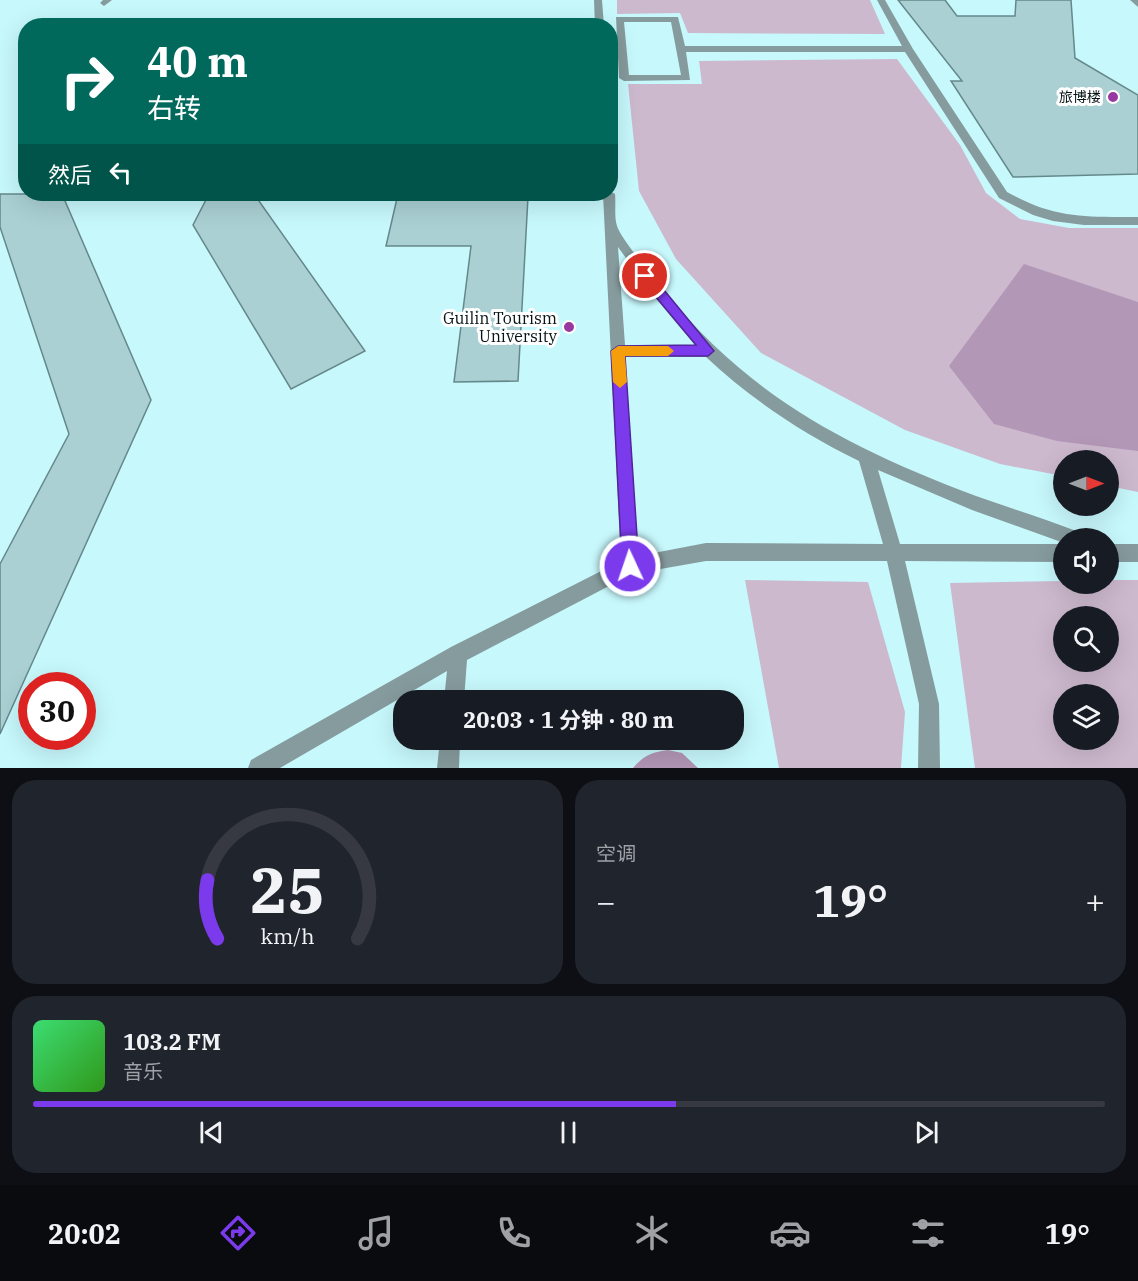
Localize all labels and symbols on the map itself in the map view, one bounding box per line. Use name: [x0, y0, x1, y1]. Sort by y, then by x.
place label: 旅博楼: [1059, 88, 1101, 106]
marker: 旅博楼: [1106, 90, 1120, 104]
pin: [619, 250, 670, 301]
place label: Guilin Tourism University: [443, 308, 557, 346]
marker: Guilin Tourism University: [562, 320, 576, 334]
north arrow: [1053, 450, 1119, 516]
position arrow: [598, 534, 662, 598]
speed limit sign: 30: [18, 672, 96, 750]

